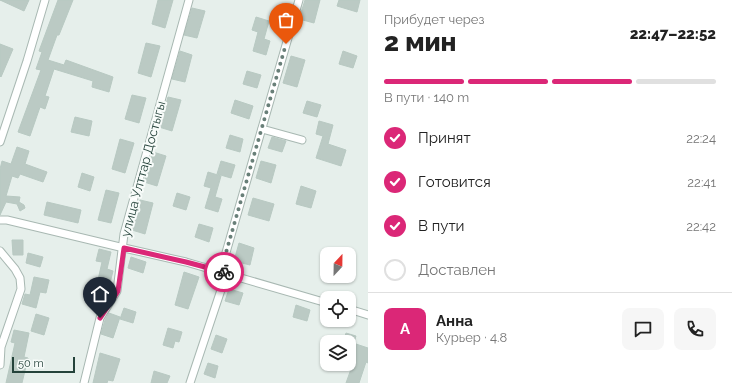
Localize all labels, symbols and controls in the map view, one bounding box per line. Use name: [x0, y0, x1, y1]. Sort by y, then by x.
pin: [269, 3, 303, 44]
icon: bag: [275, 9, 297, 31]
text: Прибудет через: [384, 12, 484, 27]
text: 22:47–22:52: [630, 25, 716, 43]
text: 2 мин: [384, 27, 456, 57]
text: В пути · 140 m: [384, 90, 469, 105]
street label: улица Улттар Достыгы: [118, 99, 168, 239]
icon: check: [384, 127, 406, 149]
text: Принят: [418, 129, 471, 147]
text: 22:24: [686, 131, 716, 146]
icon: check: [384, 171, 406, 193]
text: Готовится: [418, 173, 491, 191]
text: 22:41: [687, 175, 716, 190]
icon: check: [384, 215, 406, 237]
text: В пути: [418, 217, 465, 235]
text: 22:42: [686, 219, 716, 234]
north arrow: [320, 247, 356, 283]
map controls: [320, 247, 356, 371]
courier: [204, 252, 244, 292]
icon: bike: [213, 261, 235, 283]
text: Доставлен: [418, 261, 496, 279]
pin: [83, 277, 117, 318]
icon: home: [89, 283, 111, 305]
button: locate: [320, 291, 356, 327]
button: chat: [622, 308, 664, 350]
button: phone: [674, 308, 716, 350]
text: Анна: [436, 312, 473, 330]
text: А: [400, 320, 410, 338]
text: Курьер · 4.8: [436, 330, 507, 345]
button: layers: [320, 335, 356, 371]
scale bar: [12, 355, 75, 374]
text: 50 m: [18, 357, 44, 370]

